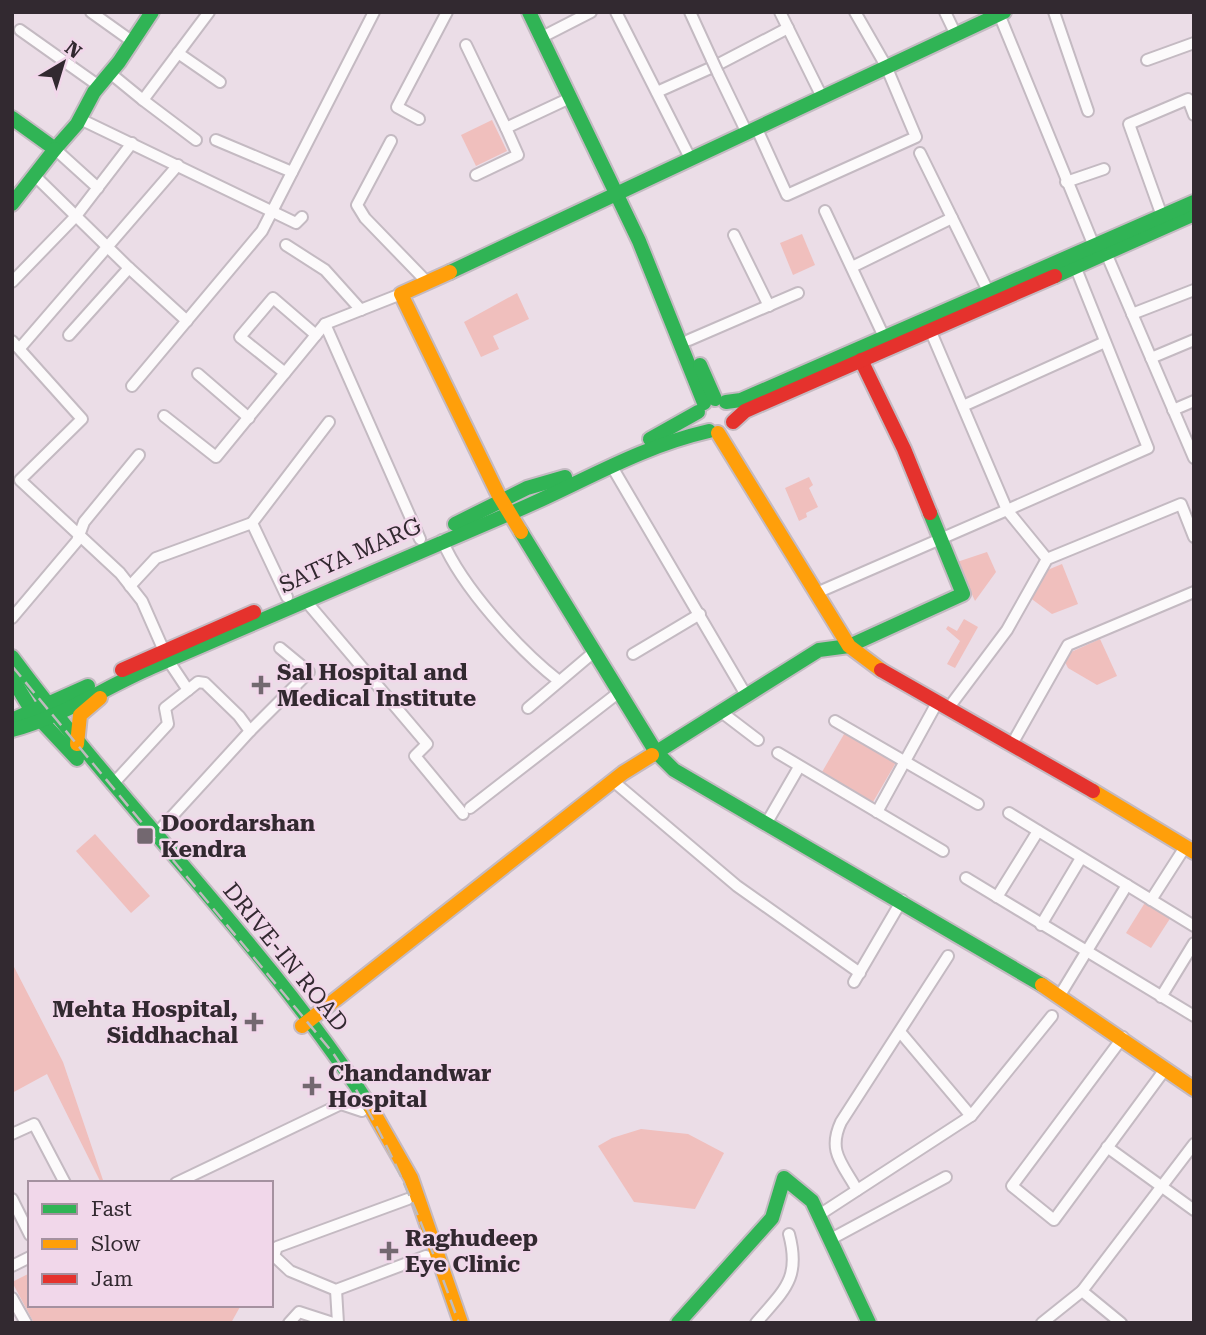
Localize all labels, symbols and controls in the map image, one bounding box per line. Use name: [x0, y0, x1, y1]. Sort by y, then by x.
north arrow: [28, 28, 98, 98]
text: N: [60, 36, 86, 64]
street label: SATYA MARG: [275, 512, 426, 599]
place label: Sal Hospital and Medical Institute: [277, 659, 476, 712]
marker: Sal Hospital and Medical Institute: [251, 675, 271, 695]
place label: Doordarshan Kendra: [161, 810, 316, 863]
marker: Doordarshan Kendra: [135, 826, 155, 846]
street label: DRIVE-IN ROAD: [217, 878, 354, 1037]
place label: Mehta Hospital, Siddhachal: [52, 996, 238, 1049]
marker: Mehta Hospital, Siddhachal: [244, 1012, 264, 1032]
place label: Chandandwar Hospital: [328, 1060, 492, 1113]
marker: Chandandwar Hospital: [302, 1076, 322, 1096]
legend: [28, 1181, 273, 1307]
text: Fast: [91, 1197, 132, 1221]
place label: Raghudeep Eye Clinic: [405, 1225, 538, 1278]
text: Slow: [91, 1232, 141, 1256]
marker: Raghudeep Eye Clinic: [379, 1241, 399, 1261]
text: Jam: [91, 1267, 133, 1291]

